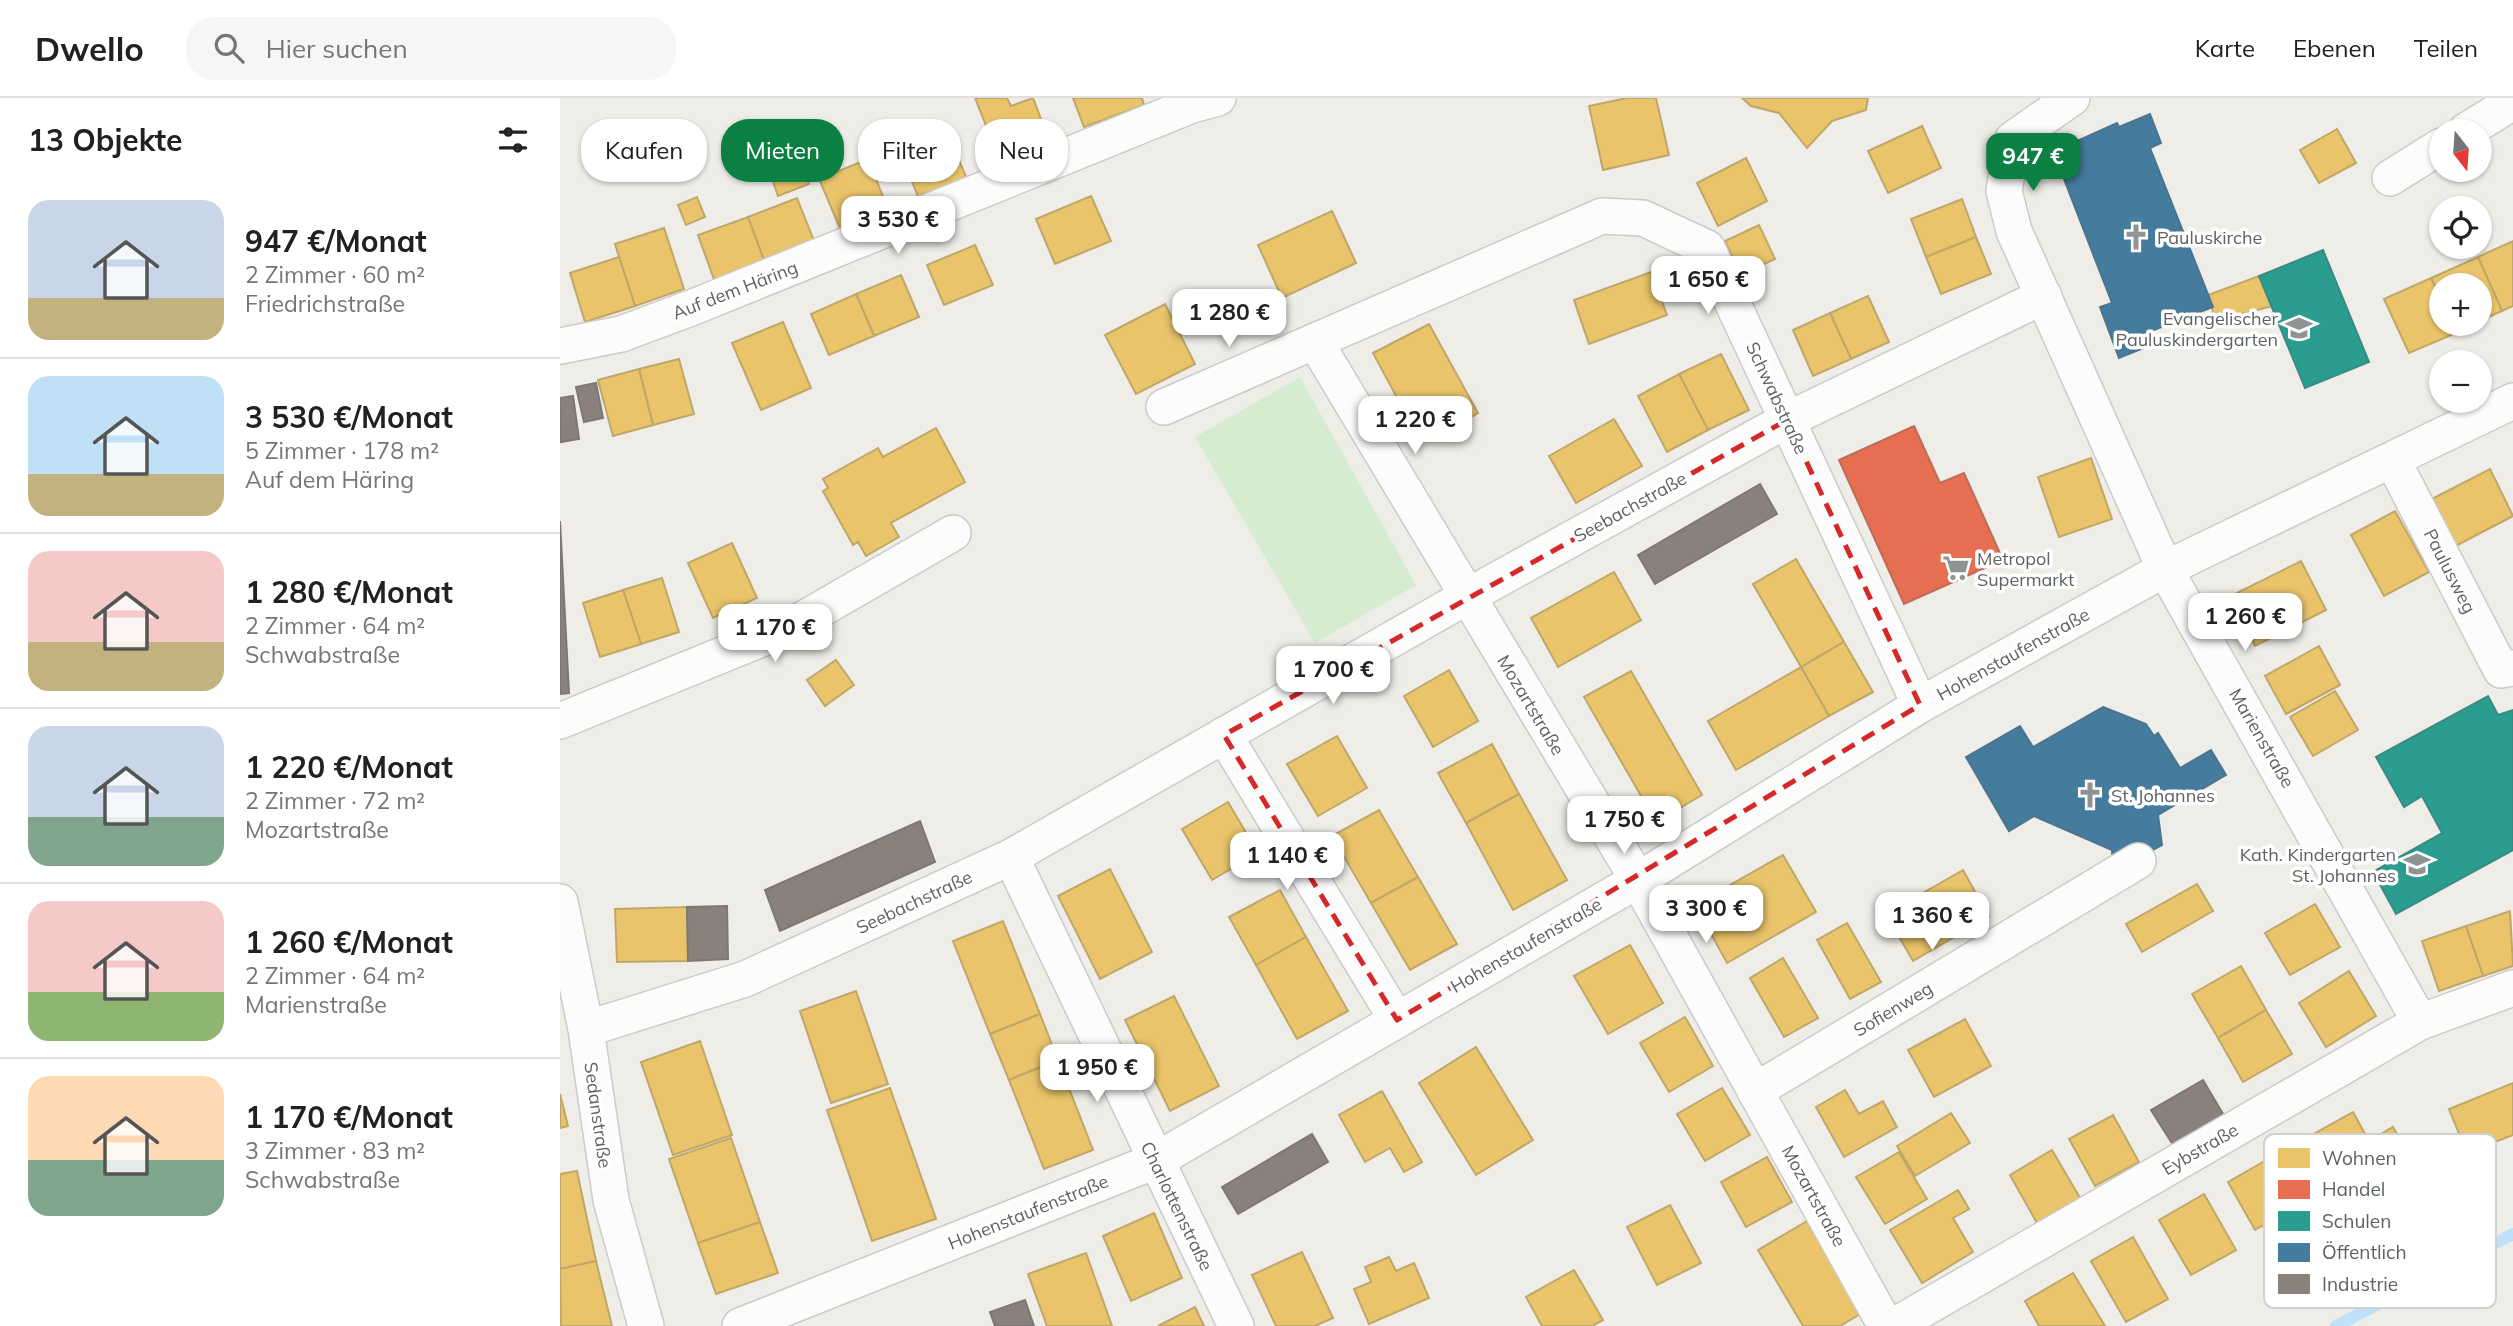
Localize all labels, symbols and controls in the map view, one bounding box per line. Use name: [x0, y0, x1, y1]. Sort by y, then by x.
search box: [186, 17, 676, 80]
text: Dwello: [35, 28, 144, 69]
icon: search: [210, 29, 248, 67]
text: Hier suchen: [266, 32, 408, 65]
text: Karte: [2195, 33, 2255, 63]
text: Ebenen: [2293, 33, 2376, 63]
text: Teilen: [2414, 33, 2478, 63]
chip: Kaufen: [581, 119, 707, 182]
chip: Mieten: [721, 119, 844, 182]
chip: Filter: [858, 119, 961, 182]
chip: Neu: [975, 119, 1068, 182]
north arrow: [2429, 119, 2492, 182]
map controls: [2429, 119, 2492, 413]
text: 13 Objekte: [28, 121, 182, 159]
icon: filters: [494, 121, 532, 159]
pin: 947 €: [1984, 134, 2082, 193]
text: 947 €: [2002, 141, 2064, 170]
button: locate: [2429, 196, 2492, 259]
pin: 3 530 €: [833, 197, 963, 256]
text: 3 530 €: [857, 204, 939, 233]
text: 947 €/Monat: [245, 222, 427, 260]
church icon: Pauluskirche: [2121, 222, 2151, 252]
place label: Pauluskirche: [2157, 226, 2262, 249]
icon: home: [84, 228, 168, 312]
street label: Auf dem Häring: [669, 256, 801, 324]
pin: 1 650 €: [1643, 256, 1773, 316]
text: 2 Zimmer · 60 m²: [245, 260, 425, 289]
text: 1 650 €: [1667, 264, 1749, 293]
button: +: [2429, 273, 2492, 336]
text: Friedrichstraße: [245, 289, 405, 318]
pin: 1 280 €: [1164, 289, 1294, 349]
text: 1 280 €: [1188, 297, 1270, 326]
place label: Evangelischer Pauluskindergarten: [2116, 307, 2278, 351]
school or university icon: Evangelischer Pauluskindergarten: [2284, 313, 2314, 343]
street label: Schwabstraße: [1741, 338, 1813, 458]
button: −: [2429, 350, 2492, 413]
pin: 1 220 €: [1350, 396, 1480, 456]
text: 3 530 €/Monat: [245, 398, 453, 436]
icon: home: [84, 404, 168, 488]
text: 1 220 €: [1374, 404, 1456, 433]
text: 5 Zimmer · 178 m²: [245, 436, 439, 465]
text: Auf dem Häring: [245, 465, 414, 494]
street label: Seebachstraße: [1570, 467, 1690, 547]
street label: Paulusweg: [2419, 525, 2481, 617]
place label: Metropol Supermarkt: [1977, 547, 2074, 591]
supermarket icon: Metropol Supermarkt: [1941, 553, 1971, 583]
text: 1 280 €/Monat: [245, 573, 453, 611]
icon: home: [84, 579, 168, 663]
pin: 1 260 €: [2180, 594, 2310, 653]
text: 1 260 €: [2204, 601, 2286, 630]
street label: Hohenstaufenstraße: [1933, 602, 2093, 706]
pin: 1 170 €: [710, 604, 840, 664]
text: 2 Zimmer · 64 m²: [245, 611, 425, 640]
text: 1 170 €: [734, 612, 816, 641]
text: Schwabstraße: [245, 640, 400, 669]
pin: 1 700 €: [1268, 646, 1398, 706]
street label: Mozartstraße: [1492, 651, 1570, 759]
text: 1 700 €: [1292, 654, 1374, 683]
street label: Marienstraße: [2224, 684, 2300, 792]
text: 1 220 €/Monat: [245, 748, 453, 786]
icon: home: [84, 754, 168, 838]
church icon: St. Johannes: [2075, 780, 2105, 810]
place label: St. Johannes: [2111, 784, 2215, 807]
text: 2 Zimmer · 72 m²: [245, 786, 425, 815]
pin: 1 750 €: [1559, 796, 1689, 856]
text: 1 750 €: [1583, 804, 1665, 833]
text: Mozartstraße: [245, 815, 389, 844]
pin: 1 140 €: [1222, 832, 1352, 892]
text: 1 140 €: [1246, 840, 1328, 869]
place label: Kath. Kindergarten St. Johannes: [2240, 843, 2396, 887]
school or university icon: Kath. Kindergarten St. Johannes: [2402, 849, 2432, 879]
street label: Seebachstraße: [852, 865, 976, 939]
pin: 3 300 €: [1641, 886, 1771, 945]
street label: Hohenstaufenstraße: [1446, 892, 1606, 998]
pin: 1 360 €: [1867, 892, 1997, 952]
text: 3 300 €: [1665, 893, 1747, 922]
text: 1 360 €: [1891, 900, 1973, 929]
text: 1 260 €/Monat: [245, 923, 453, 961]
icon: home: [84, 929, 168, 1013]
text: 2 Zimmer · 64 m²: [245, 961, 425, 990]
street label: Sofienweg: [1849, 976, 1937, 1042]
text: Marienstraße: [245, 990, 387, 1019]
pin: 1 950 €: [1032, 1044, 1162, 1104]
text: 1 950 €: [1056, 1052, 1138, 1081]
street label: Sedanstraße: [579, 1061, 617, 1169]
text: 1 170 €/Monat: [245, 1098, 453, 1136]
icon: home: [84, 1104, 168, 1188]
street label: Eybstraße: [2158, 1118, 2242, 1180]
legend: [2264, 1134, 2496, 1308]
text: 3 Zimmer · 83 m²: [245, 1136, 425, 1165]
street label: Charlottenstraße: [1136, 1138, 1218, 1274]
street label: Mozartstraße: [1777, 1141, 1851, 1251]
text: Wohnen: [2322, 1146, 2397, 1170]
text: Schwabstraße: [245, 1165, 400, 1194]
street label: Hohenstaufenstraße: [944, 1169, 1112, 1255]
text: Handel: [2322, 1177, 2385, 1201]
text: Schulen: [2322, 1209, 2391, 1233]
text: Öffentlich: [2322, 1240, 2407, 1264]
text: Industrie: [2322, 1272, 2398, 1296]

